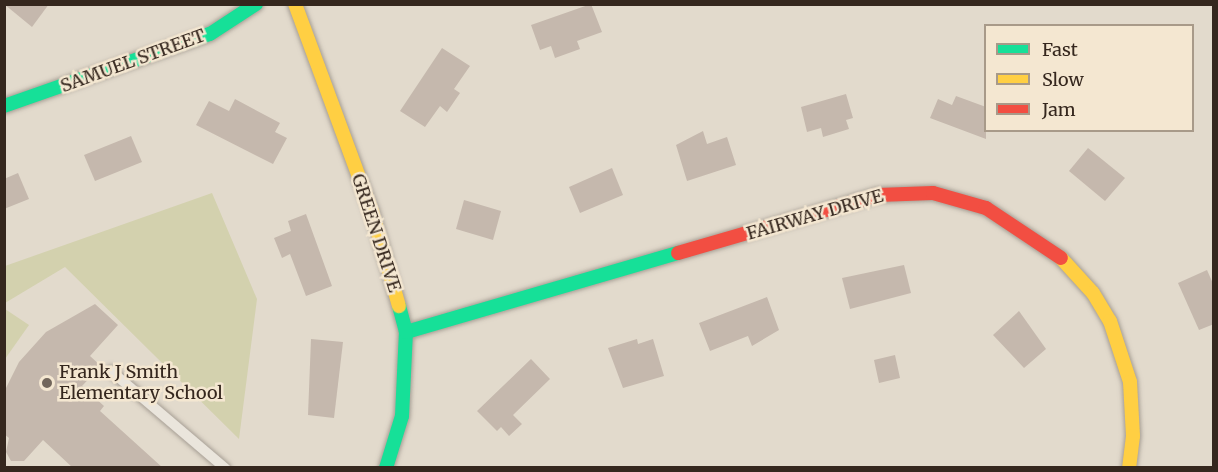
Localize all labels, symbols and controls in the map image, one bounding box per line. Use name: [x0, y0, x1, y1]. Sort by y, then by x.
legend: [984, 24, 1194, 132]
street label: SAMUEL STREET: [58, 25, 208, 97]
text: Fast: [1042, 38, 1078, 61]
text: Slow: [1042, 68, 1084, 91]
text: Jam: [1042, 98, 1076, 121]
street label: GREEN DRIVE: [347, 171, 405, 295]
street label: FAIRWAY DRIVE: [744, 185, 886, 245]
place label: Frank J Smith Elementary School: [59, 362, 223, 404]
marker: Frank J Smith Elementary School: [40, 376, 54, 390]

